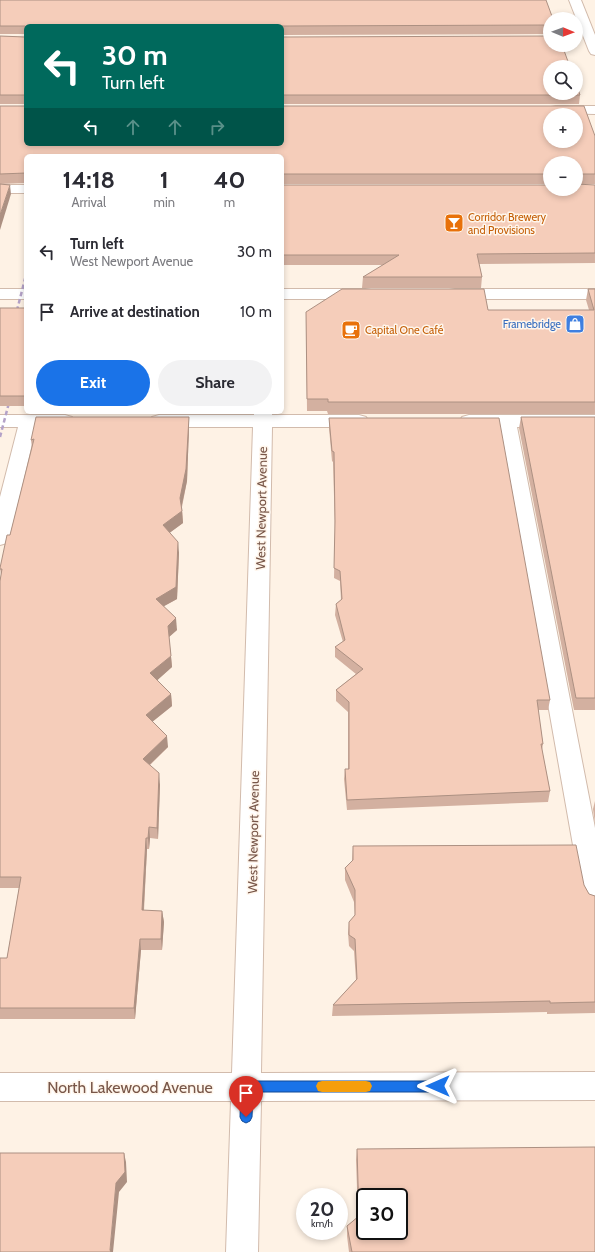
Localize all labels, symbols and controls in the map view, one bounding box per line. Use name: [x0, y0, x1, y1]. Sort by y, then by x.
north arrow: [543, 12, 583, 52]
map controls: [543, 12, 583, 196]
text: 30 m: [102, 38, 168, 72]
icon: left: [36, 40, 88, 92]
button: search: [543, 60, 583, 100]
text: Turn left: [102, 72, 165, 94]
button: +: [543, 108, 583, 148]
icon: left: [80, 116, 102, 138]
icon: ahead: [122, 116, 144, 138]
icon: ahead: [164, 116, 186, 138]
icon: right: [206, 116, 228, 138]
button: −: [543, 156, 583, 196]
text: 14:18: [63, 165, 115, 194]
text: 1: [160, 165, 169, 194]
text: 40: [214, 165, 245, 194]
text: Arrival: [71, 194, 106, 210]
text: min: [154, 194, 175, 210]
text: m: [224, 194, 235, 210]
place label: Corridor Brewery and Provisions: [468, 210, 547, 237]
bar icon: Corridor Brewery and Provisions: [443, 212, 465, 234]
text: Turn left: [70, 235, 124, 253]
icon: left: [36, 241, 58, 263]
text: 30 m: [237, 243, 272, 261]
text: West Newport Avenue: [70, 253, 193, 269]
icon: arrive: [36, 301, 58, 323]
text: Arrive at destination: [70, 303, 200, 321]
text: 10 m: [240, 303, 272, 321]
shop icon: Framebridge: [564, 313, 586, 335]
place label: Framebridge: [503, 317, 561, 331]
cafe icon: Capital One Café: [340, 319, 362, 341]
place label: Capital One Café: [365, 323, 444, 337]
button: Exit: [36, 360, 150, 406]
button: Share: [158, 360, 272, 406]
street label: West Newport Avenue: [252, 446, 270, 570]
street label: West Newport Avenue: [244, 770, 262, 894]
position arrow: [417, 1065, 459, 1107]
pin: [229, 1076, 263, 1117]
street label: North Lakewood Avenue: [47, 1078, 213, 1097]
icon: arrive: [235, 1082, 257, 1104]
speed limit sign: 30: [356, 1188, 408, 1240]
text: 20: [310, 1197, 334, 1221]
text: km/h: [311, 1217, 333, 1230]

